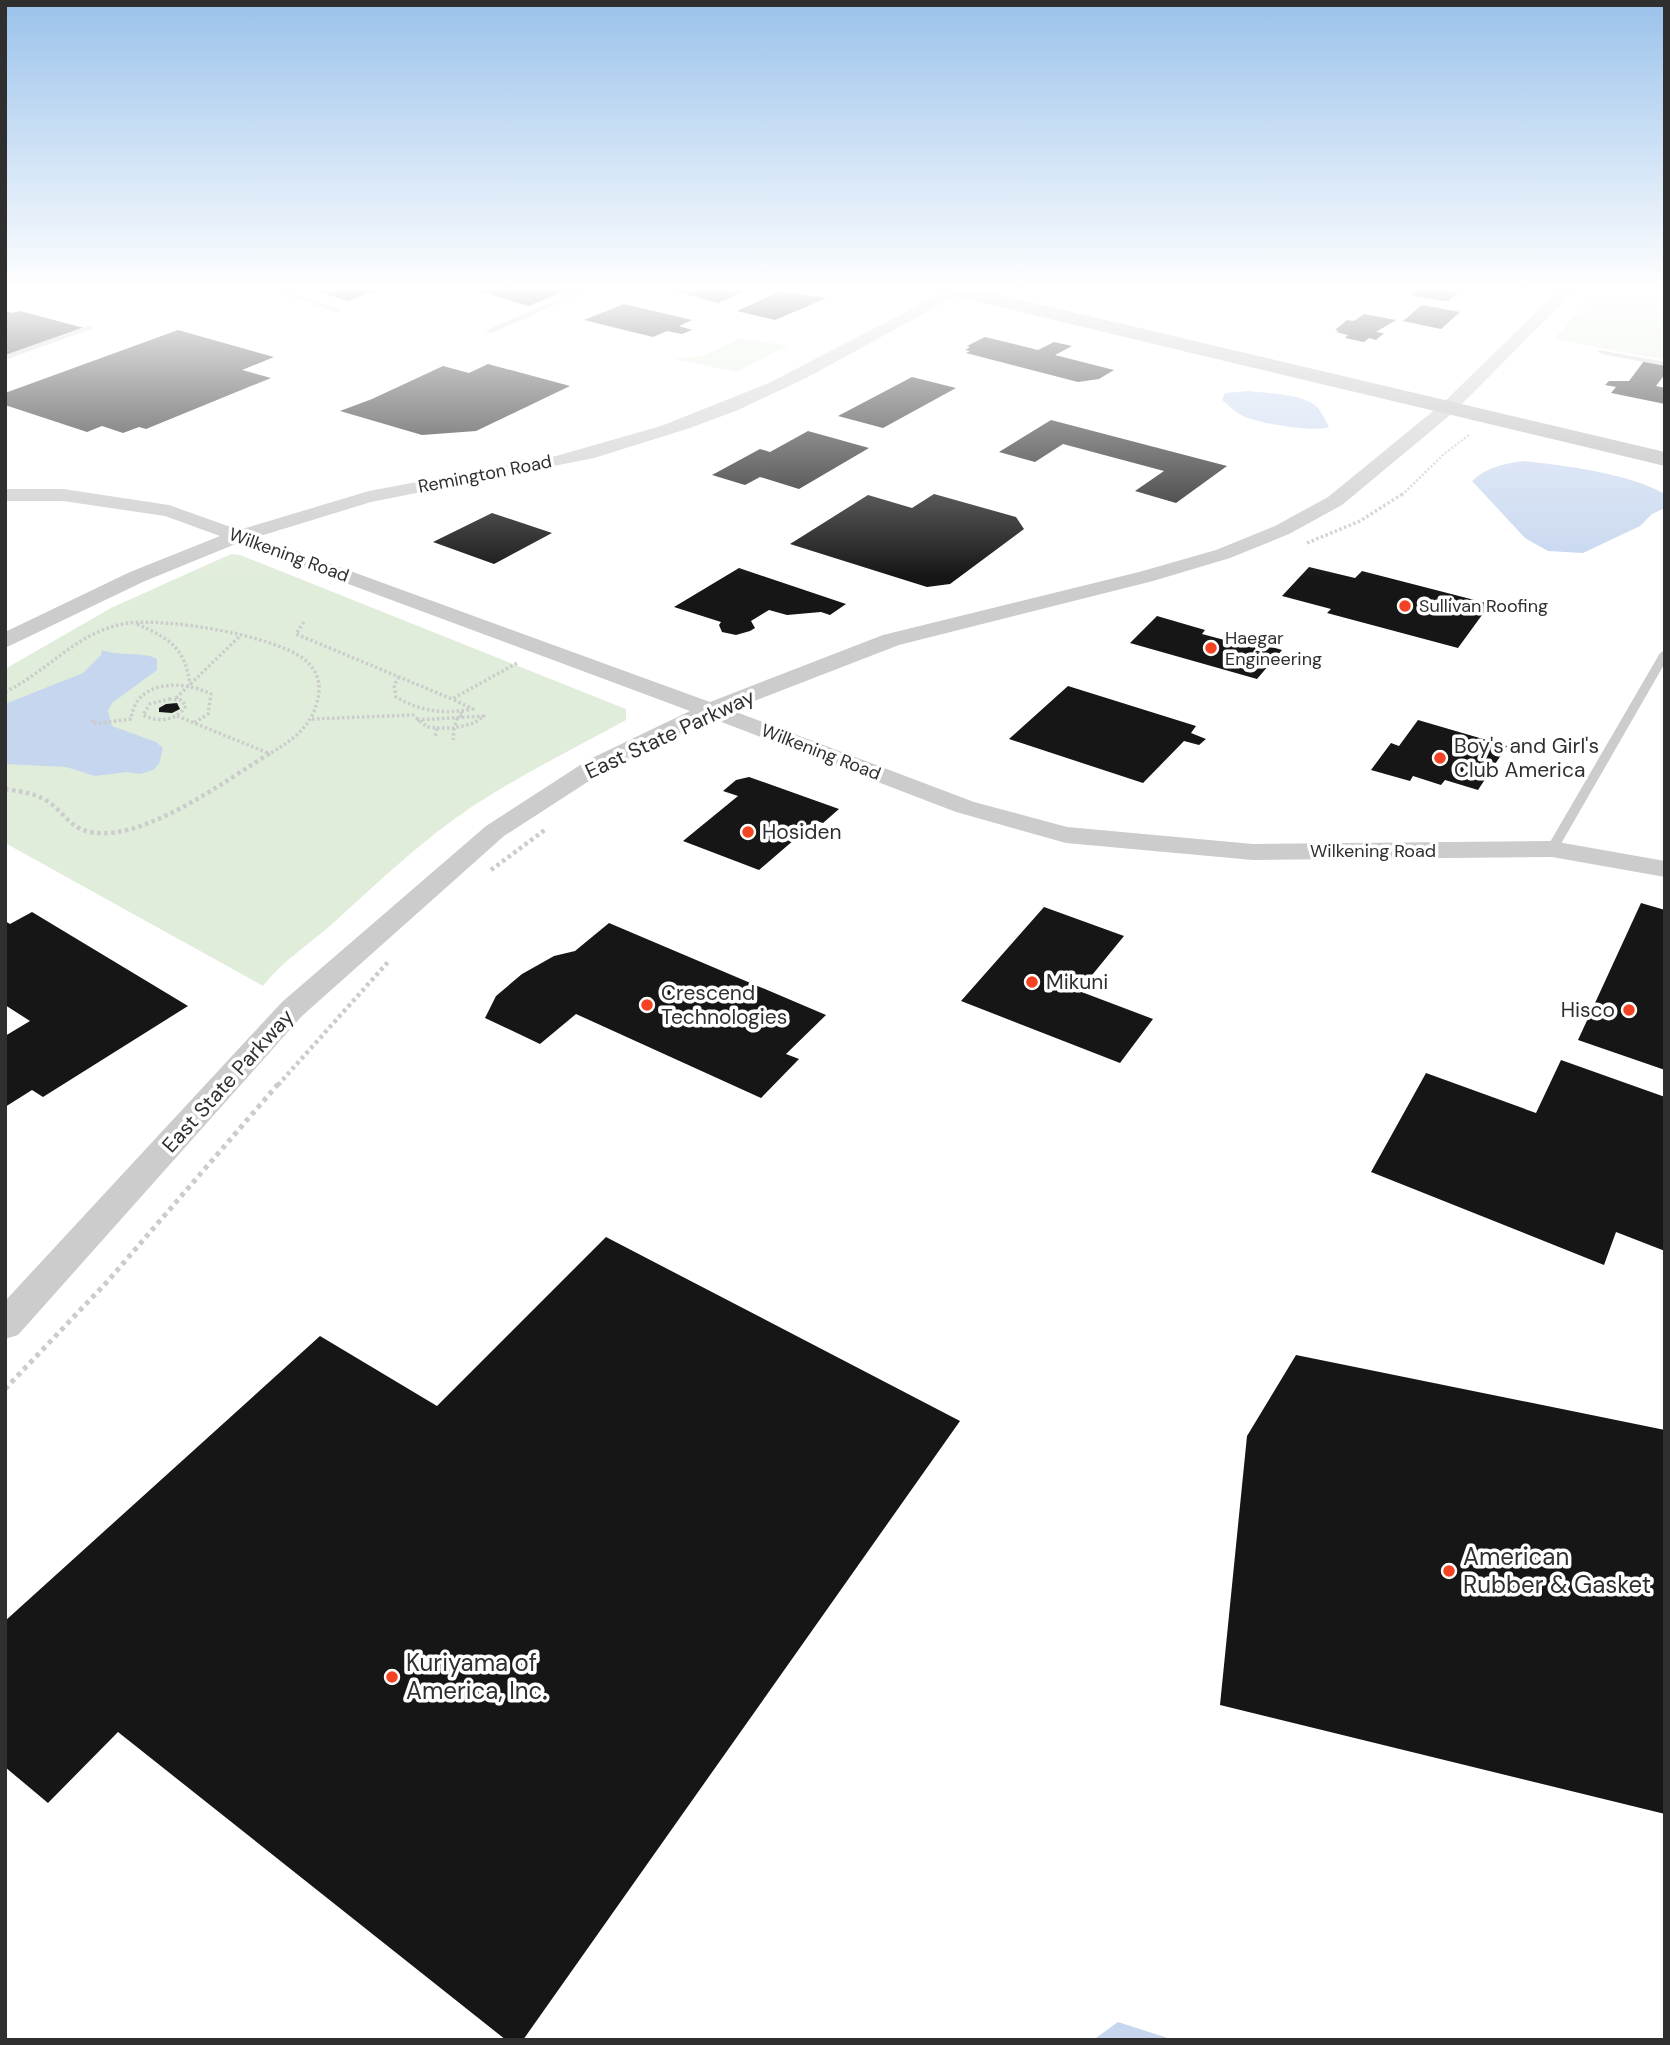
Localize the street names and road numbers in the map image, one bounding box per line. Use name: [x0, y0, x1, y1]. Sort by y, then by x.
street label: Remington Road: [416, 449, 554, 499]
street label: Wilkening Road: [226, 522, 352, 588]
street label: East State Parkway: [581, 682, 760, 786]
street label: Wilkening Road: [758, 718, 884, 786]
street label: Wilkening Road: [1310, 839, 1436, 863]
street label: East State Parkway: [156, 1003, 300, 1159]

